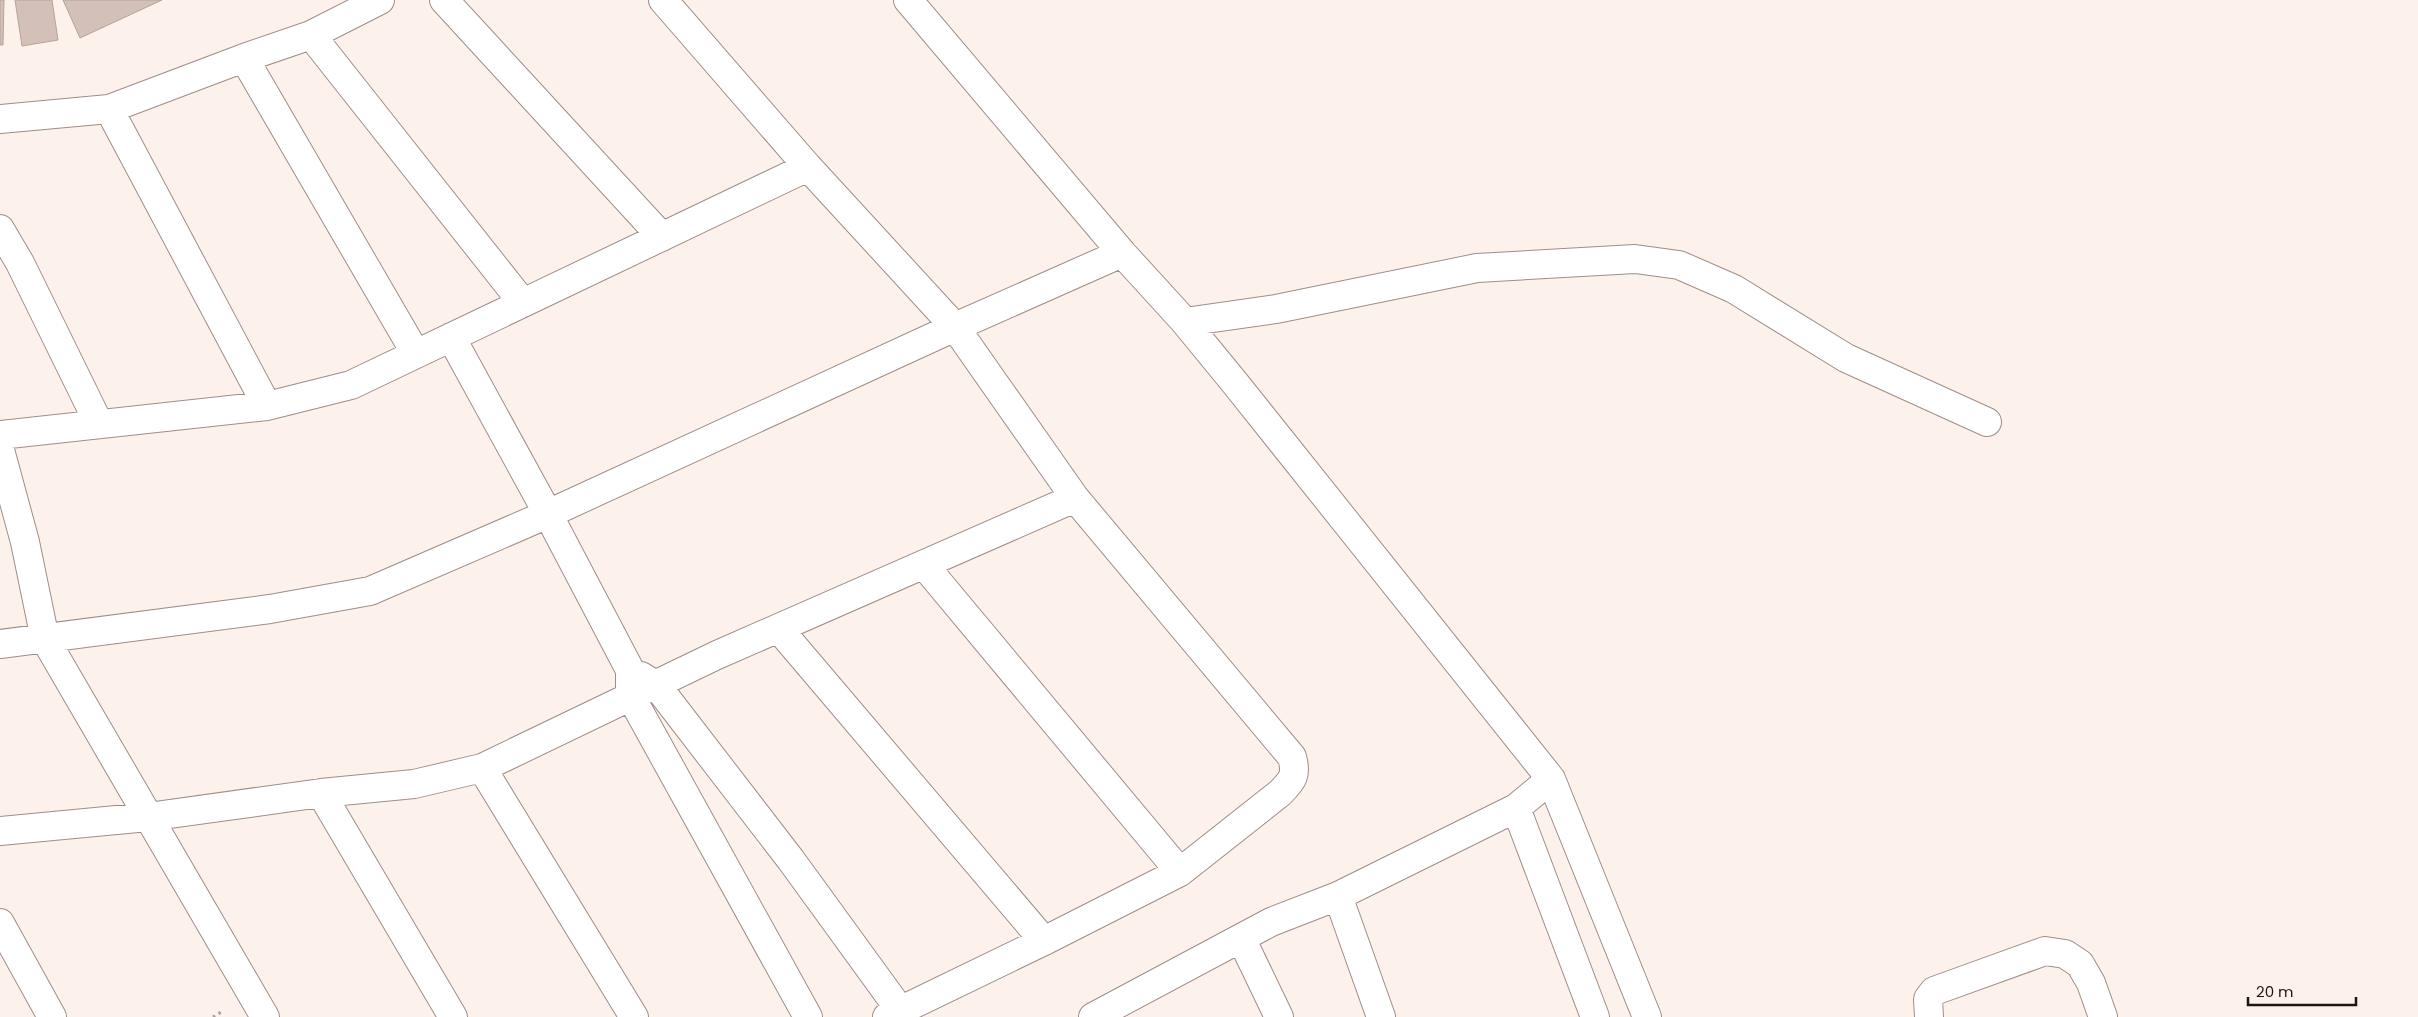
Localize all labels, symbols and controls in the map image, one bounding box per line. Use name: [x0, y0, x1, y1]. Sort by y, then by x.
scale bar: [2248, 974, 2356, 1006]
text: 20 m: [2256, 981, 2294, 1002]

